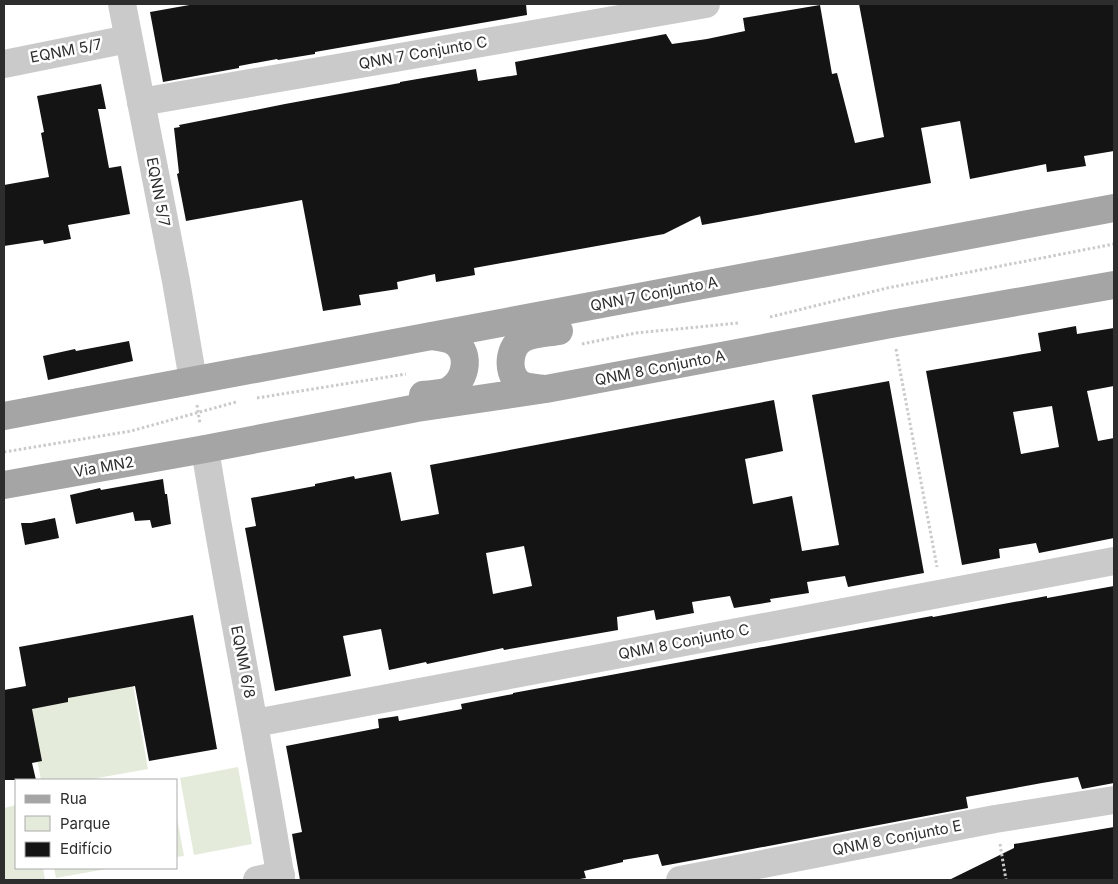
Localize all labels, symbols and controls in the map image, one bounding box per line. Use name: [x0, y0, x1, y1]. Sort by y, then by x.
street label: QNN 7 Conjunto C: [357, 32, 489, 73]
street label: EQNM 5/7: [28, 34, 103, 67]
street label: EQNN 5/7: [142, 156, 175, 228]
street label: QNN 7 Conjunto A: [589, 272, 719, 315]
street label: QNM 8 Conjunto A: [593, 346, 727, 389]
street label: Via MN2: [72, 452, 135, 481]
street label: QNM 8 Conjunto C: [617, 619, 751, 664]
street label: EQNM 6/8: [227, 624, 260, 700]
legend: [15, 779, 178, 869]
text: Rua: [60, 789, 87, 808]
text: Parque: [60, 814, 110, 833]
street label: QNM 8 Conjunto E: [831, 816, 963, 859]
text: Edifício: [60, 839, 112, 858]

